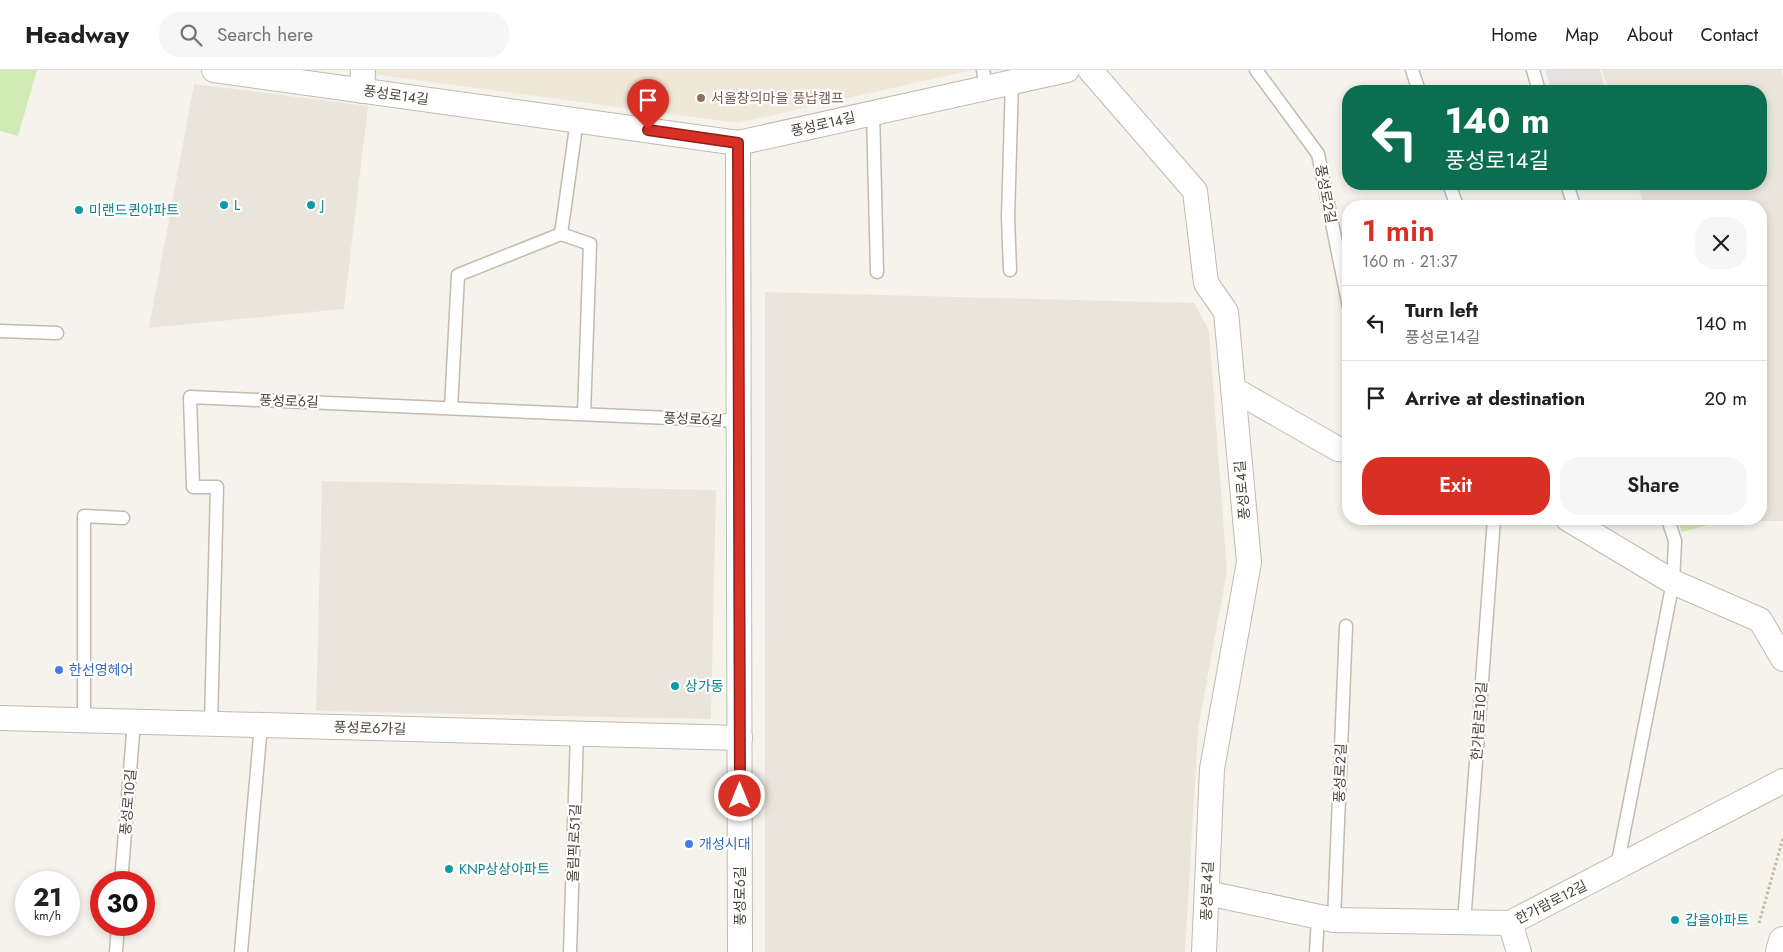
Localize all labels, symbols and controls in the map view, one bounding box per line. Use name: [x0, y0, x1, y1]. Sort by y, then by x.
search box: [159, 12, 509, 57]
text: Headway: [25, 17, 129, 52]
icon: search: [177, 21, 205, 49]
text: Search here: [217, 21, 313, 48]
text: Home: [1491, 22, 1537, 48]
text: Map: [1565, 22, 1599, 48]
text: About: [1627, 22, 1672, 48]
text: Contact: [1700, 22, 1758, 48]
pin: [627, 79, 669, 130]
street label: 풍성로14길: [362, 81, 430, 109]
icon: arrive: [634, 86, 662, 114]
place label: 서울창의마을 풍납캠프: [711, 88, 844, 108]
marker: 서울창의마을 풍납캠프: [695, 92, 707, 104]
text: 140 m: [1445, 96, 1550, 146]
icon: left: [1362, 105, 1427, 170]
street label: 풍성로14길: [789, 107, 857, 141]
text: 풍성로14길: [1445, 144, 1549, 176]
street label: 풍성로2길: [1311, 163, 1341, 225]
place label: L: [234, 195, 241, 215]
place label: J: [319, 195, 324, 215]
marker: L: [218, 199, 230, 211]
marker: J: [305, 199, 317, 211]
place label: 미랜드퀸아파트: [89, 200, 179, 220]
marker: 미랜드퀸아파트: [73, 204, 85, 216]
text: 1 min: [1362, 209, 1435, 252]
button: close: [1695, 217, 1747, 269]
text: 160 m · 21:37: [1362, 250, 1458, 273]
text: Turn left: [1405, 297, 1478, 324]
icon: left: [1362, 309, 1390, 337]
text: 140 m: [1695, 310, 1747, 337]
text: 풍성로14길: [1405, 326, 1480, 349]
icon: arrive: [1362, 384, 1390, 412]
text: Arrive at destination: [1405, 385, 1585, 412]
text: 20 m: [1704, 385, 1747, 412]
street label: 풍성로6길: [259, 390, 319, 412]
street label: 풍성로6길: [663, 407, 723, 431]
button: Exit: [1362, 457, 1550, 515]
button: Share: [1560, 457, 1747, 515]
street label: 풍성로4길: [1229, 459, 1255, 521]
place label: 한선영헤어: [69, 660, 133, 680]
marker: 한선영헤어: [53, 664, 65, 676]
place label: 상가동: [685, 676, 724, 696]
marker: 상가동: [669, 680, 681, 692]
street label: 한가람로10길: [1466, 681, 1492, 761]
street label: 풍성로6가길: [333, 717, 407, 739]
street label: 풍성로2길: [1329, 743, 1351, 803]
street label: 풍성로10길: [115, 768, 141, 836]
position arrow: [713, 769, 765, 821]
street label: 올림픽로51길: [563, 803, 585, 883]
place label: 개성시대: [699, 834, 751, 854]
marker: 개성시대: [683, 838, 695, 850]
place label: KNP상상아파트: [459, 859, 550, 879]
street label: 풍성로4길: [1196, 861, 1218, 921]
marker: KNP상상아파트: [443, 863, 455, 875]
street label: 풍성로6길: [730, 866, 750, 926]
speed limit sign: 30: [90, 871, 155, 936]
street label: 한가람로12길: [1511, 875, 1591, 929]
text: 21: [33, 879, 62, 915]
text: km/h: [34, 907, 61, 925]
place label: 갑을아파트: [1685, 910, 1750, 930]
marker: 갑을아파트: [1669, 914, 1681, 926]

